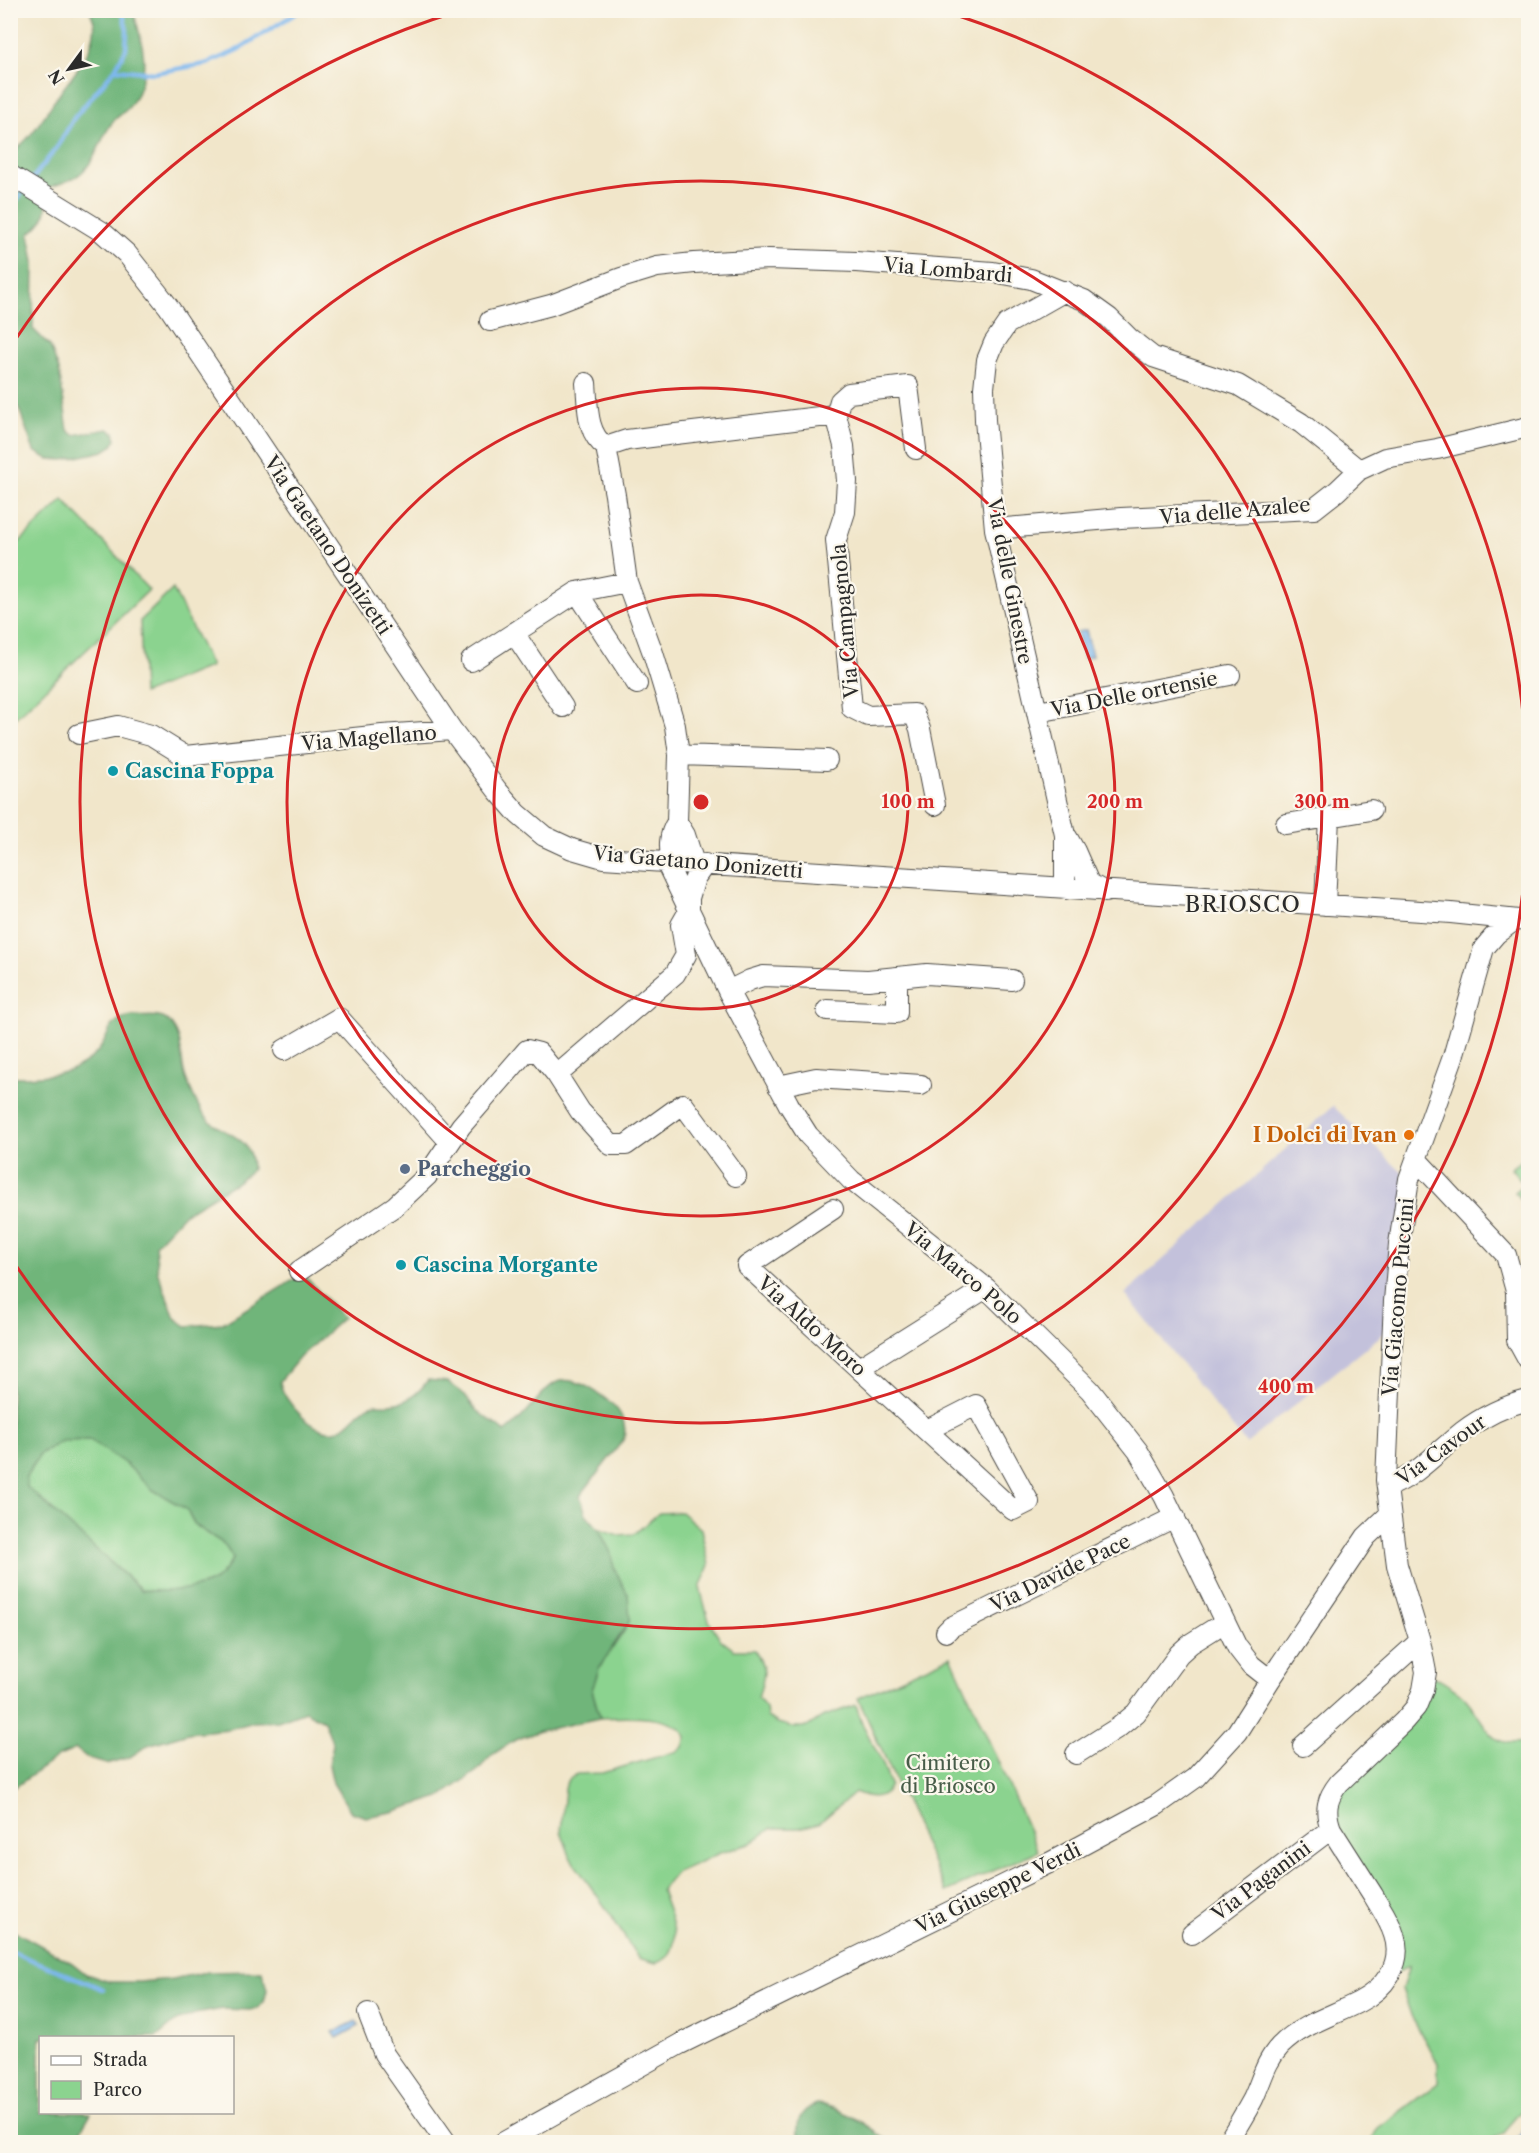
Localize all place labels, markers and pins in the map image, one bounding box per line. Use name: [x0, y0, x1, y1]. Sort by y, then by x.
place label: Cascina Foppa: [125, 759, 274, 783]
marker: Cascina Foppa: [106, 764, 120, 778]
centre of rings: [691, 792, 711, 812]
place label: I Dolci di Ivan: [1253, 1123, 1397, 1147]
marker: I Dolci di Ivan: [1402, 1128, 1416, 1142]
place label: Parcheggio: [417, 1157, 531, 1181]
marker: Parcheggio: [398, 1162, 412, 1176]
place label: Cascina Morgante: [413, 1253, 598, 1277]
marker: Cascina Morgante: [394, 1258, 408, 1272]

